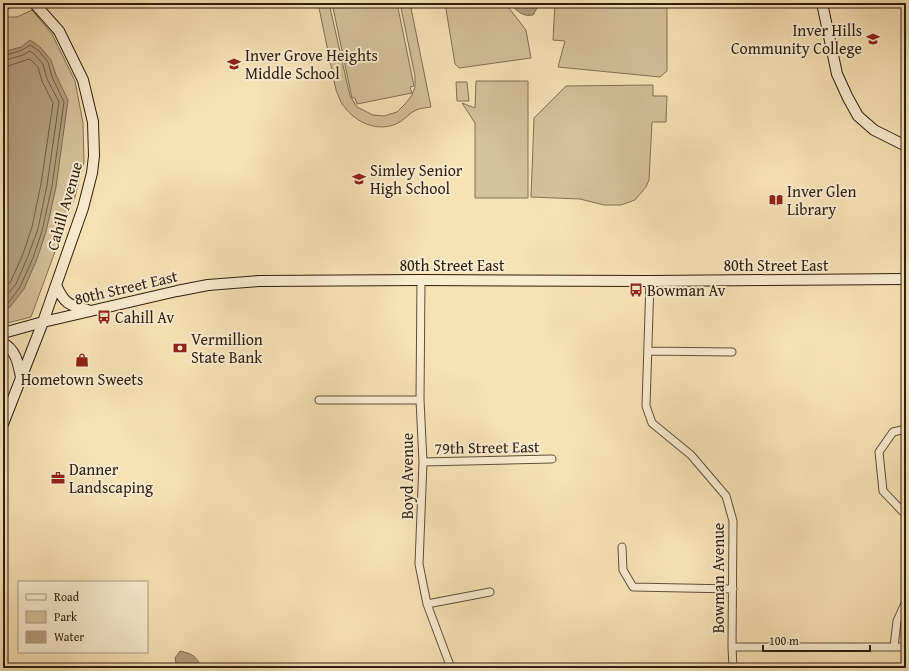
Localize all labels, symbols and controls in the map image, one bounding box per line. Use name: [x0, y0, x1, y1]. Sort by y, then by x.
place label: Inver Hills Community College: [731, 18, 862, 60]
school or university icon: Inver Hills Community College: [865, 31, 881, 47]
place label: Inver Grove Heights Middle School: [245, 43, 378, 85]
school or university icon: Inver Grove Heights Middle School: [226, 56, 242, 72]
place label: Simley Senior High School: [370, 158, 463, 200]
street label: Cahill Avenue: [40, 159, 88, 253]
school or university icon: Simley Senior High School: [351, 171, 367, 187]
place label: Inver Glen Library: [787, 179, 857, 221]
library icon: Inver Glen Library: [768, 192, 784, 208]
street label: 80th Street East: [399, 253, 505, 277]
street label: 80th Street East: [723, 253, 829, 277]
street label: 80th Street East: [72, 263, 180, 311]
place label: Bowman Av: [647, 278, 725, 302]
bus stop icon: Bowman Av: [628, 282, 644, 298]
place label: Cahill Av: [115, 305, 174, 329]
bus stop icon: Cahill Av: [96, 309, 112, 325]
place label: Vermillion State Bank: [191, 327, 263, 369]
bank icon: Vermillion State Bank: [172, 340, 188, 356]
shop icon: Hometown Sweets: [74, 352, 90, 368]
place label: Hometown Sweets: [21, 367, 143, 391]
street label: Boyd Avenue: [395, 433, 419, 519]
street label: 79th Street East: [434, 434, 540, 460]
place label: Danner Landscaping: [69, 457, 153, 499]
office icon: Danner Landscaping: [50, 470, 66, 486]
street label: Bowman Avenue: [706, 523, 730, 633]
legend: [18, 581, 148, 653]
text: Road: [54, 588, 80, 605]
text: Park: [54, 608, 78, 625]
scale bar: [763, 627, 870, 653]
text: Water: [54, 628, 84, 645]
text: 100 m: [769, 632, 799, 649]

